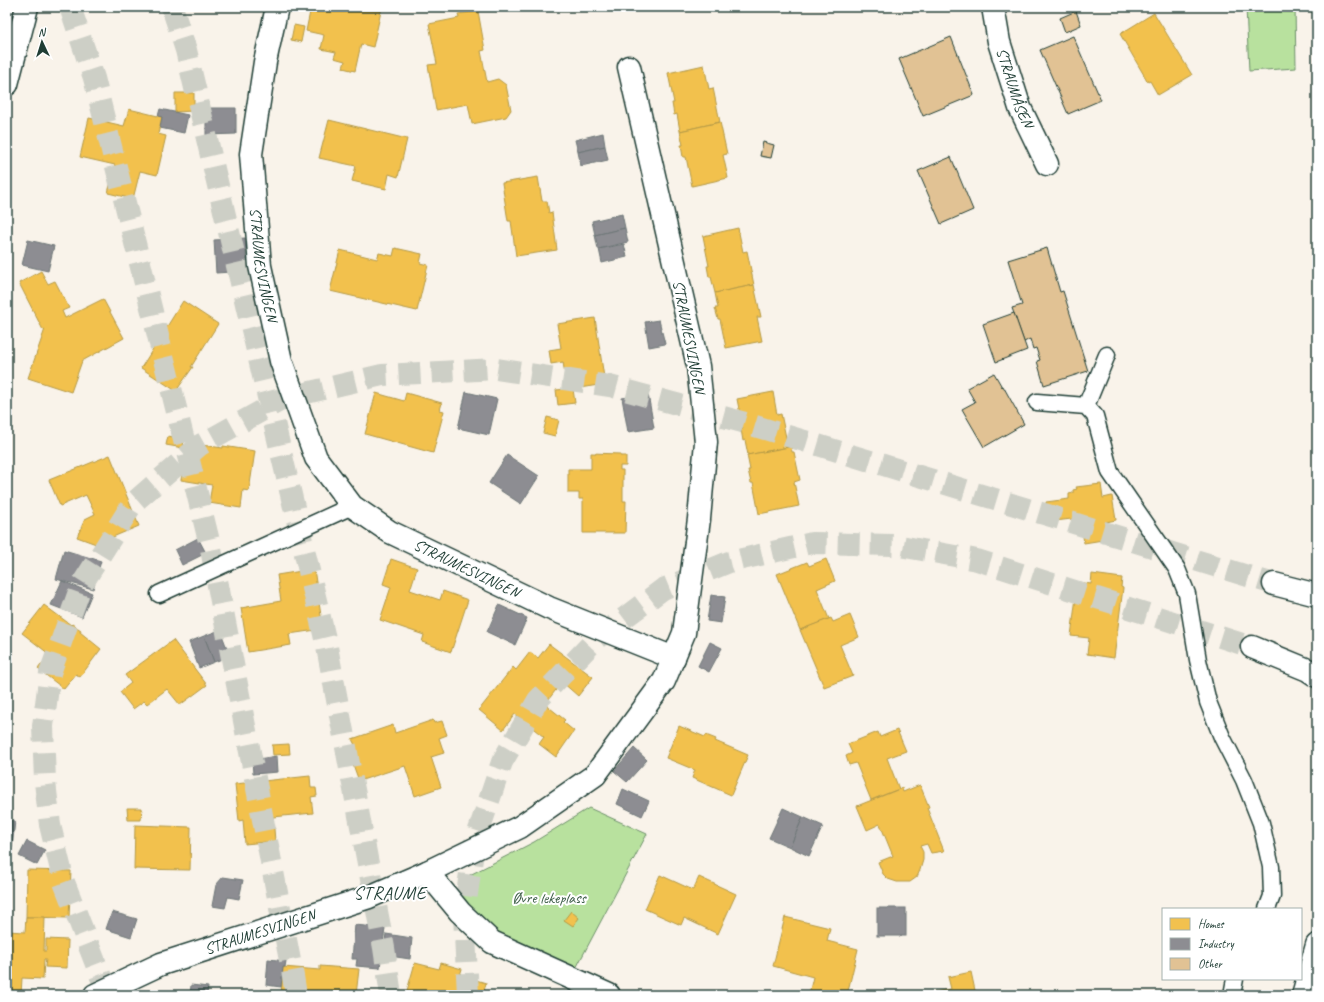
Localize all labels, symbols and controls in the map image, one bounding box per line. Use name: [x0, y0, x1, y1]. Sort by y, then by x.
north arrow: [22, 22, 62, 62]
text: N: [37, 25, 47, 39]
street label: STRAUMÅSEN: [992, 45, 1039, 134]
street label: STRAUMESVINGEN: [245, 207, 283, 327]
street label: STRAUMESVINGEN: [668, 279, 710, 398]
street label: STRAUMESVINGEN: [410, 535, 525, 604]
district label: STRAUME: [353, 882, 428, 904]
park label: Øvre lekeplass: [512, 888, 587, 908]
street label: STRAUMESVINGEN: [202, 904, 321, 959]
legend: [1162, 908, 1302, 980]
text: Homes: [1198, 916, 1225, 932]
text: Industry: [1198, 936, 1235, 952]
text: Other: [1198, 956, 1224, 972]

